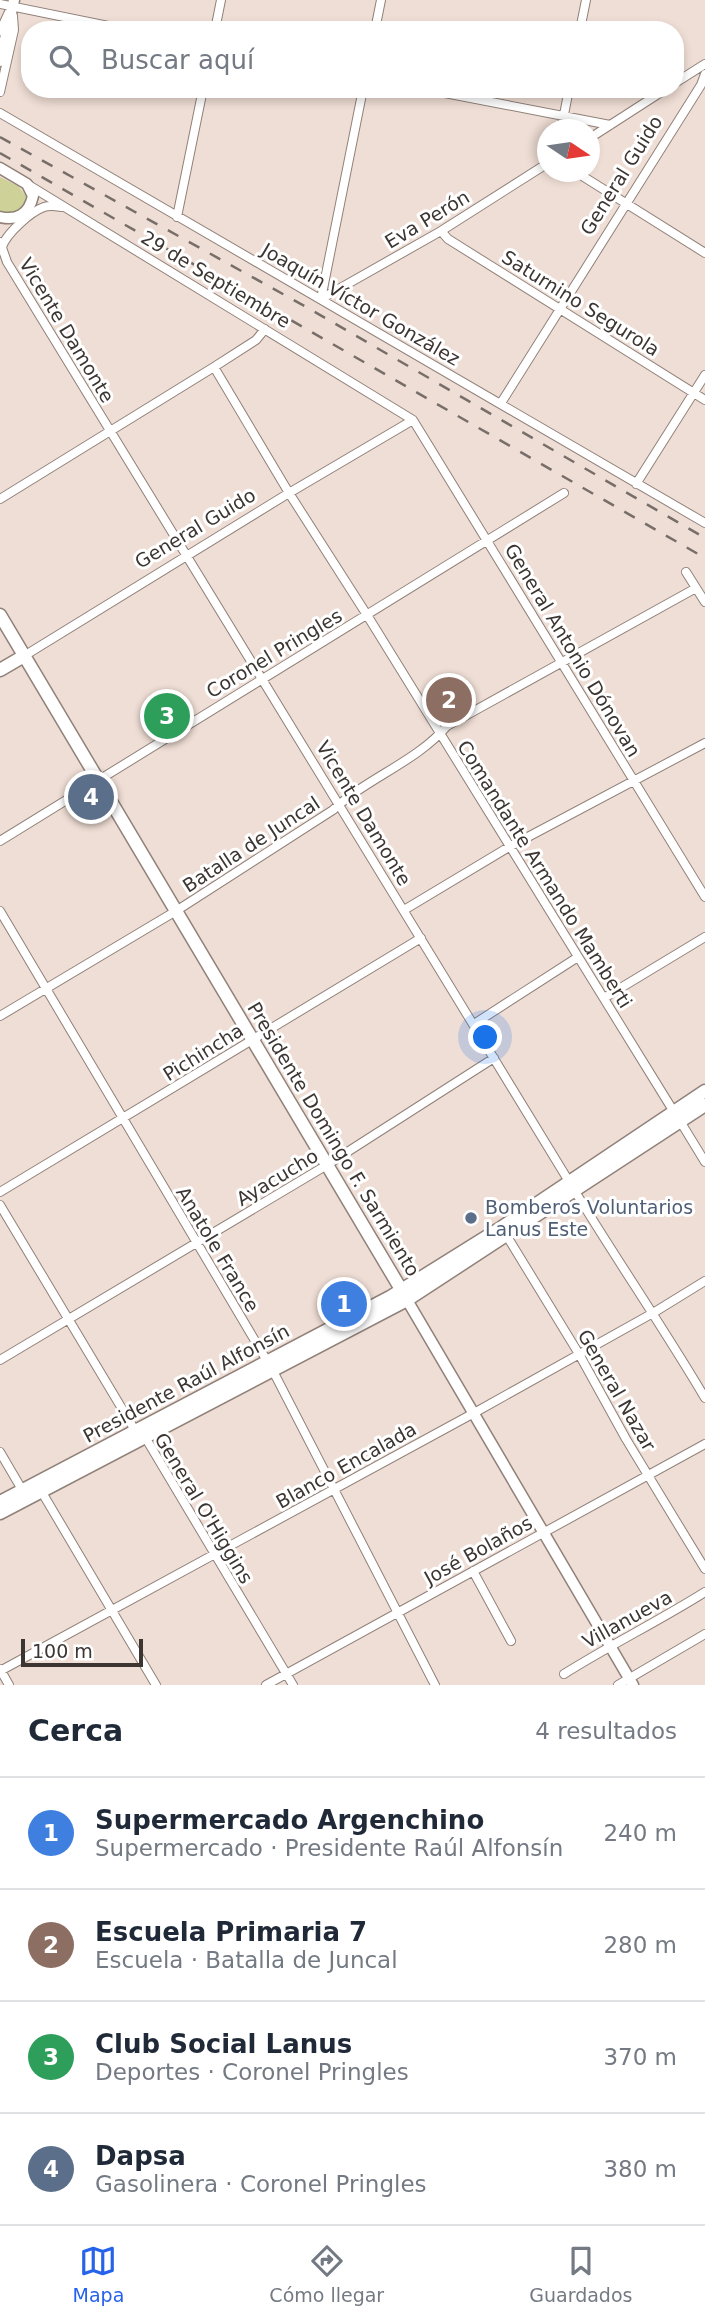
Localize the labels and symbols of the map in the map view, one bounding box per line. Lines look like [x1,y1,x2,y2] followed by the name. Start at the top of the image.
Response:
[575,111,667,239] street label: General Guido
[537,119,600,182] north arrow
[381,185,473,253] street label: Eva Perón
[138,226,294,332] street label: 29 de Septiembre
[257,238,464,370] street label: Joaquín Víctor González
[498,246,664,360] street label: Saturnino Segurola
[15,254,119,406] street label: Vicente Damonte
[131,483,259,573] street label: General Guido
[501,539,645,761] street label: General Antonio Dónovan
[202,604,346,702] street label: Coronel Pringles
[426,674,472,726] pin: 2
[144,690,190,742] pin: 3
[453,736,637,1012] street label: Comandante Armando Mamberti
[312,737,416,889] street label: Vicente Damonte
[68,771,114,823] pin: 4
[178,792,324,896] street label: Batalla de Juncal
[243,998,425,1280] street label: Presidente Domingo F. Sarmiento
[159,1019,247,1085] street label: Pichincha
[468,1020,502,1054] your location
[232,1144,322,1210] street label: Ayacucho
[172,1182,264,1316] street label: Anatole France
[485,1196,693,1240] place label: Bomberos Voluntarios Lanus Este
[463,1210,479,1226] marker: Bomberos Voluntarios Lanus Este
[321,1278,367,1330] pin: 1
[79,1319,293,1447] street label: Presidente Raúl Alfonsín
[573,1326,661,1455] street label: General Nazar
[272,1417,420,1513] street label: Blanco Encalada
[150,1429,258,1587] street label: General O'Higgins
[419,1511,536,1589] street label: José Bolaños
[578,1585,676,1653] street label: Villanueva
[21,1636,144,1668] scale bar

